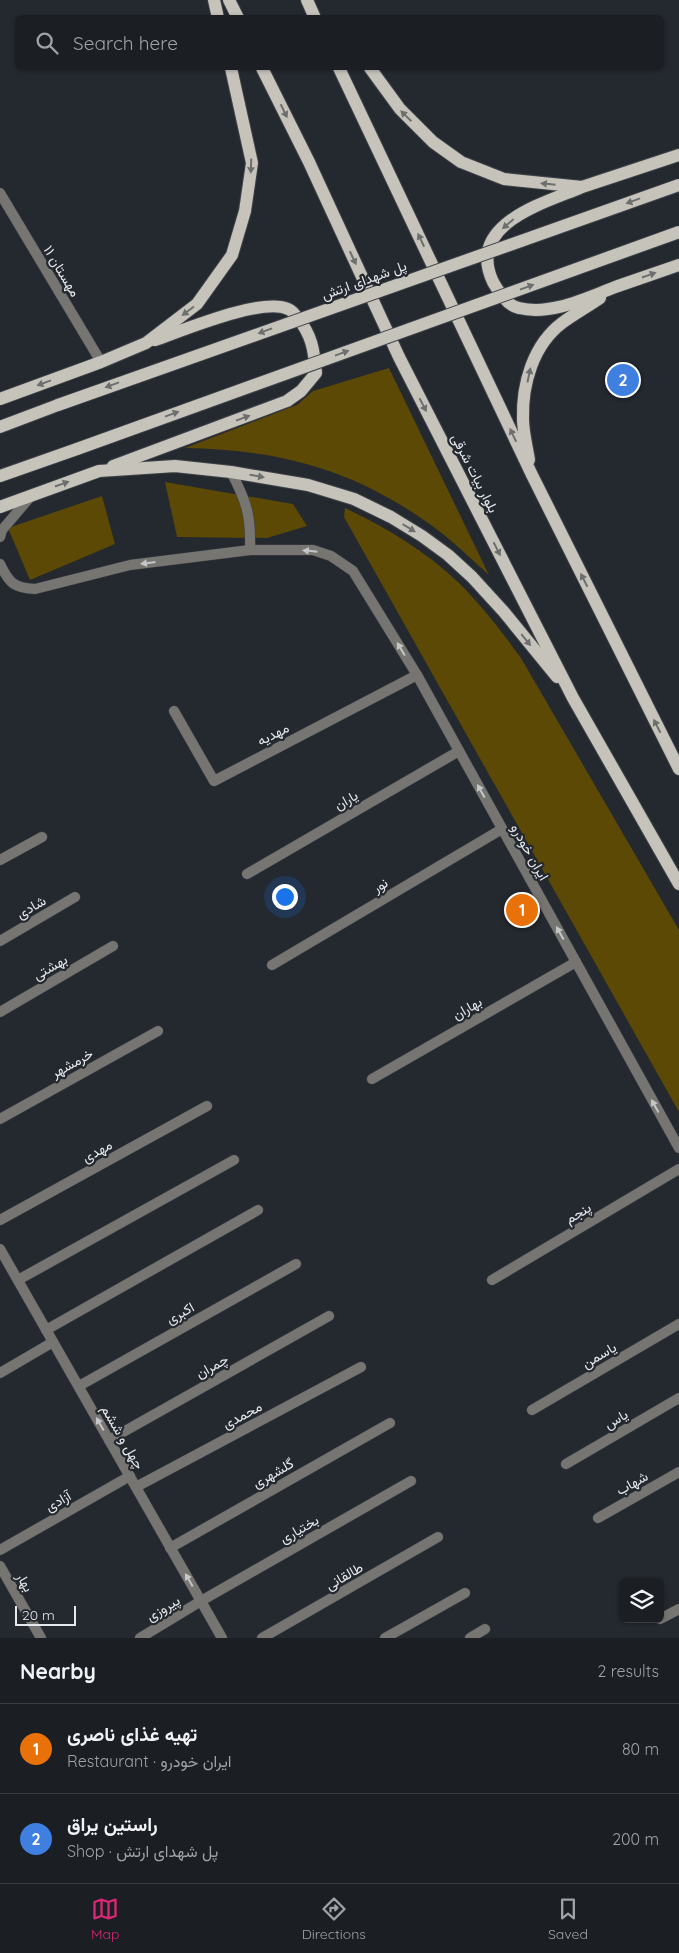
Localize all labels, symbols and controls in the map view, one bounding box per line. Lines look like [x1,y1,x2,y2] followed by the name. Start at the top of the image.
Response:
[15,15,664,70] search box
[33,29,61,57] icon: search
[73,31,178,55] text: Search here
[280,104,288,118] one-way arrow
[401,110,413,122] one-way arrow
[246,159,254,175] one-way arrow
[540,179,556,187] one-way arrow
[625,197,640,205] one-way arrow
[502,218,514,230] one-way arrow
[417,233,425,247] one-way arrow
[40,242,84,300] street label: مهستان ۱۱
[350,251,358,265] one-way arrow
[319,256,409,305] street label: پل شهدای ارتش
[642,271,657,279] one-way arrow
[520,283,535,290] one-way arrow
[182,305,195,316] one-way arrow
[258,328,273,335] one-way arrow
[334,349,349,357] one-way arrow
[607,361,639,399] pin: 2
[525,367,533,383] one-way arrow
[36,379,51,387] one-way arrow
[105,382,120,389] one-way arrow
[419,398,427,412] one-way arrow
[165,410,180,418] one-way arrow
[236,413,250,421] one-way arrow
[508,427,517,442] one-way arrow
[447,430,503,516] street label: بلوار بیات شرقی
[249,473,265,481] one-way arrow
[55,480,70,487] one-way arrow
[403,523,416,532] one-way arrow
[493,542,501,557] one-way arrow
[301,547,317,555] one-way arrow
[140,559,156,567] one-way arrow
[580,573,588,588] one-way arrow
[521,633,532,646] one-way arrow
[397,643,406,656] one-way arrow
[254,718,292,750] street label: مهدیه
[653,718,661,733] one-way arrow
[477,784,485,798] one-way arrow
[331,786,361,814] street label: یاران
[507,820,553,884] street label: ایران خودرو
[368,873,391,897] street label: نور
[272,884,298,910] your location
[13,891,49,923] street label: شادی
[506,891,538,929] pin: 1
[555,926,564,940] one-way arrow
[29,950,71,984] street label: بهشتی
[449,992,485,1024] street label: بهاران
[47,1044,96,1082] street label: خرمشهر
[651,1099,660,1112] one-way arrow
[79,1135,115,1167] street label: مهدی
[562,1198,595,1229] street label: پنجم
[163,1298,197,1328] street label: اکبری
[578,1338,620,1372] street label: یاسمن
[193,1350,232,1383] street label: چمران
[219,1397,265,1433] street label: محمدی
[97,1402,149,1473] street label: چهل و ششم
[601,1405,631,1433] street label: یاس
[96,1417,104,1431] one-way arrow
[249,1454,297,1492] street label: گلشهری
[613,1467,651,1499] street label: شهاب
[42,1486,76,1516] street label: آزادی
[276,1511,322,1547] street label: بختیاری
[322,1558,366,1594] street label: طالقانی
[12,1568,38,1595] street label: بهار
[185,1573,193,1588] one-way arrow
[619,1578,664,1623] map controls
[619,1578,664,1623] button: layers
[143,1591,184,1626] street label: پیروزی
[15,1603,76,1626] scale bar
[22,1606,55,1624] text: 20 m
[20,1658,96,1684] text: Nearby
[597,1661,659,1681] text: 2 results
[67,1722,197,1746] text: تهیه غذای ناصری
[33,1739,39,1759] text: 1
[622,1739,659,1759] text: 80 m
[67,1751,232,1771] text: Restaurant · ایران خودرو
[67,1812,158,1836] text: راستین یراق
[31,1829,41,1849] text: 2
[612,1829,659,1849] text: 200 m
[67,1841,218,1861] text: Shop · پل شهدای ارتش
[91,1895,120,1943] tab: Map
[302,1895,366,1943] tab: Directions
[548,1895,588,1943] tab: Saved

